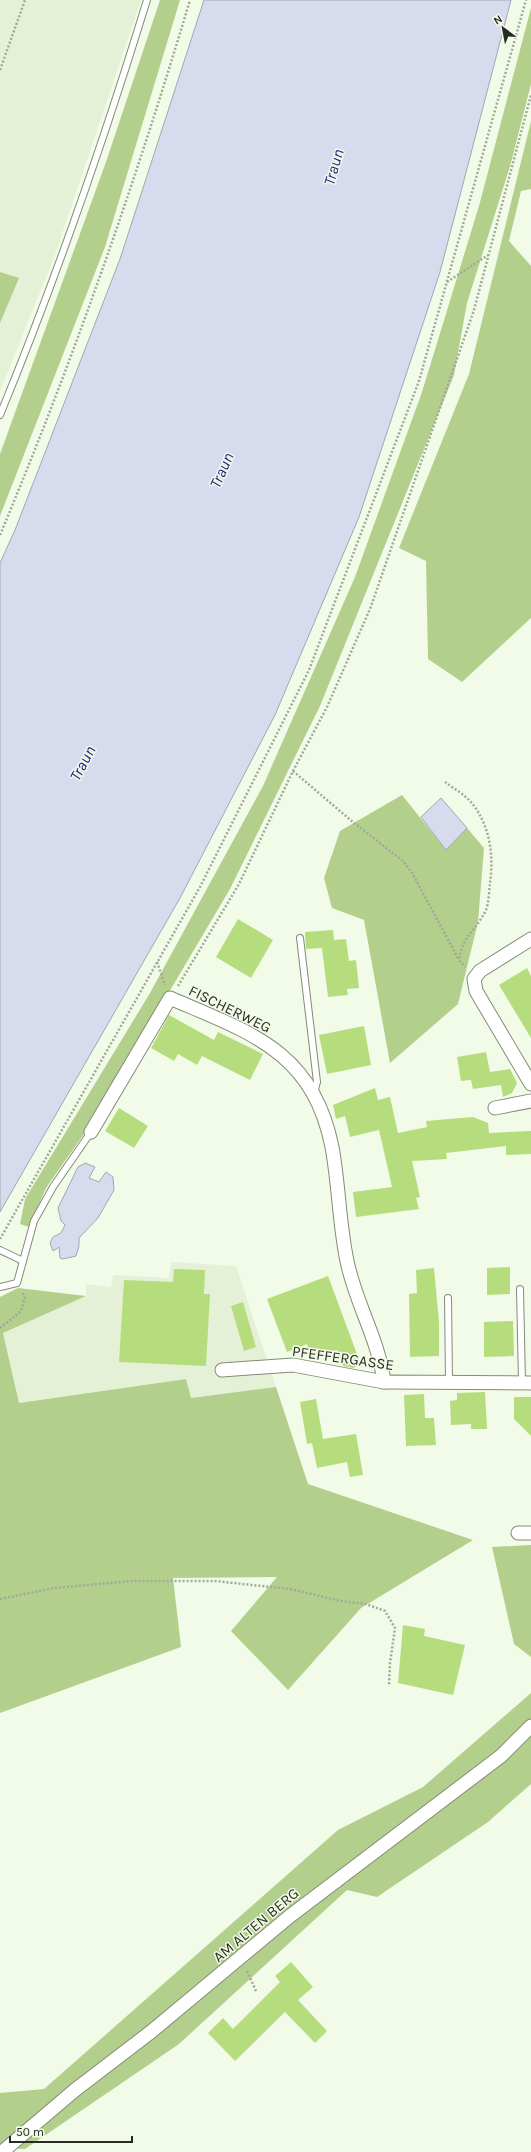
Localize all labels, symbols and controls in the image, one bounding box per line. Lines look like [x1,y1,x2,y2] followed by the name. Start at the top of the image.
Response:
[483,8,523,48] north arrow
[491,12,505,28] text: N
[319,147,348,188] water label: Traun
[205,449,238,491] water label: Traun
[65,742,100,784] water label: Traun
[186,981,274,1037] street label: FISCHERWEG
[291,1342,395,1374] street label: PFEFFERGASSE
[210,1884,302,1966] street label: AM ALTEN BERG
[10,2118,132,2144] scale bar
[16,2125,44,2139] text: 50 m

